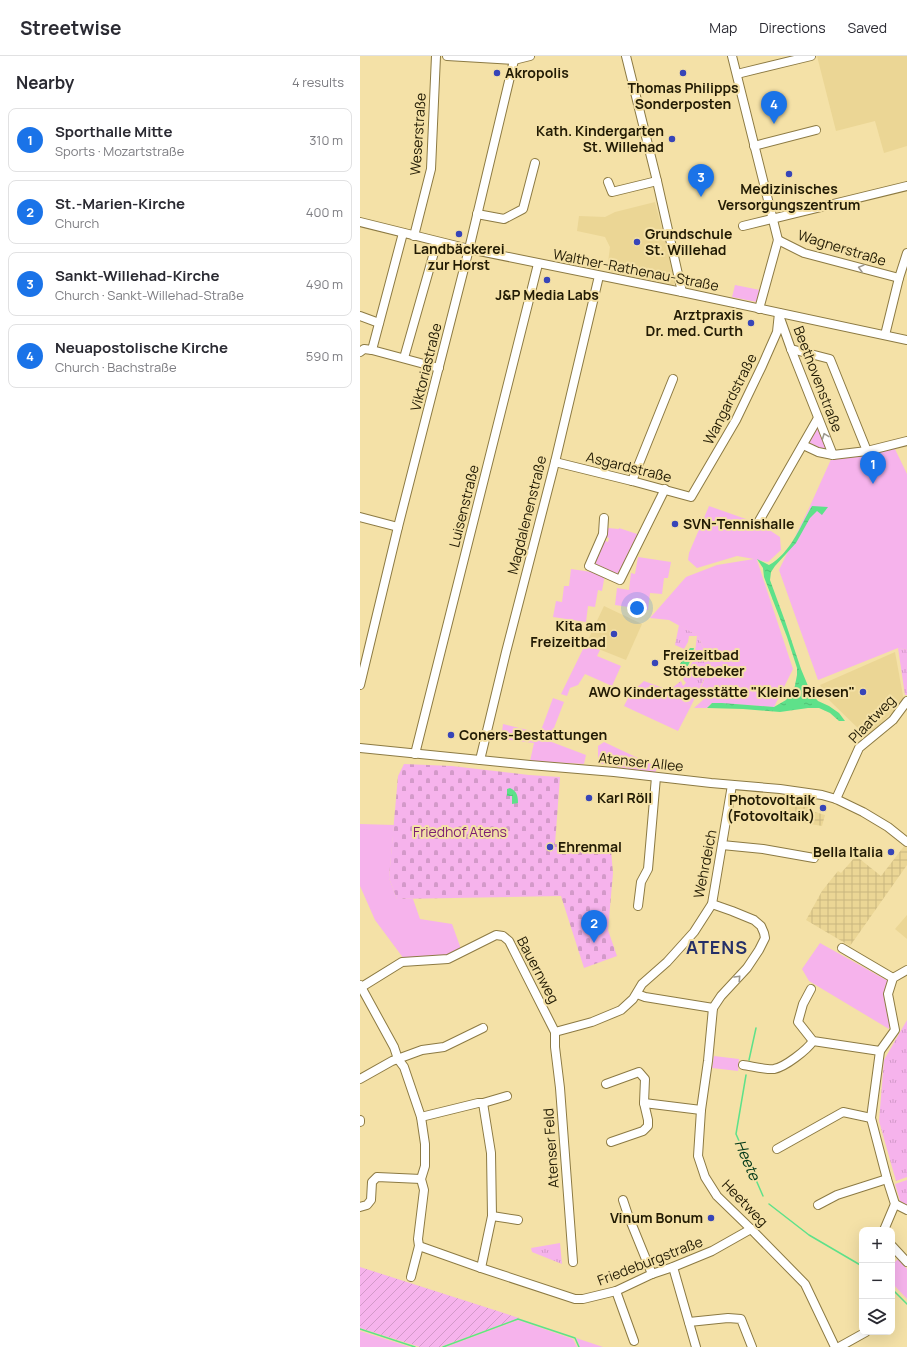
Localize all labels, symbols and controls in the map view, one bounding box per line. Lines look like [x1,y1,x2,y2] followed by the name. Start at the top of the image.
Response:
[20,15,122,41] text: Streetwise
[709,18,737,37] text: Map
[759,18,826,37] text: Directions
[848,18,887,37] text: Saved
[505,63,569,82] place label: Akropolis
[492,68,502,78] marker: Akropolis
[678,68,688,78] marker: Thomas Philipps Sonderposten
[16,71,74,94] text: Nearby
[292,73,344,91] text: 4 results
[627,78,739,113] place label: Thomas Philipps Sonderposten
[761,91,787,124] pin: 4
[405,92,430,176] street label: Weserstraße
[55,121,172,142] text: Sporthalle Mitte
[536,121,664,156] place label: Kath. Kindergarten St. Willehad
[27,131,33,149] text: 1
[309,131,343,149] text: 310 m
[667,134,677,144] marker: Kath. Kindergarten St. Willehad
[55,142,184,160] text: Sports · Mozartstraße
[688,164,714,197] pin: 3
[784,169,794,179] marker: Medizinisches Versorgungszentrum
[718,179,860,214] place label: Medizinisches Versorgungszentrum
[55,193,185,214] text: St.-Marien-Kirche
[26,203,34,221] text: 2
[306,203,343,221] text: 400 m
[55,214,99,232] text: Church
[645,224,732,259] place label: Grundschule St. Willehad
[795,225,889,270] street label: Wagnerstraße
[454,229,464,239] marker: Landbäckerei zur Horst
[632,237,642,247] marker: Grundschule St. Willehad
[413,239,505,274] place label: Landbäckerei zur Horst
[551,244,721,295] street label: Walther-Rathenau-Straße
[858,264,865,273] one-way arrow
[55,265,219,286] text: Sankt-Willehad-Kirche
[26,275,34,293] text: 3
[306,275,343,293] text: 490 m
[542,275,552,285] marker: J&P Media Labs
[495,285,599,304] place label: J&P Media Labs
[55,286,244,304] text: Church · Sankt-Willehad-Straße
[646,305,743,340] place label: Arztpraxis Dr. med. Curth
[746,318,756,328] marker: Arztpraxis Dr. med. Curth
[405,321,446,413] street label: Viktoriastraße
[790,323,847,435] street label: Beethovenstraße
[55,337,228,358] text: Neuapostolische Kirche
[26,347,34,365] text: 4
[306,347,343,365] text: 590 m
[698,350,761,448] street label: Wangardstraße
[55,358,177,376] text: Church · Bachstraße
[822,433,830,440] one-way arrow
[584,447,674,486] street label: Asgardstraße
[860,451,886,484] pin: 1
[503,453,550,576] street label: Magdalenenstraße
[444,463,483,549] street label: Luisenstraße
[683,514,795,533] place label: SVN-Tennishalle
[670,519,680,529] marker: SVN-Tennishalle
[627,598,647,618] your location
[530,616,606,651] place label: Kita am Freizeitbad
[609,629,619,639] marker: Kita am Freizeitbad
[663,645,745,680] place label: Freizeitbad Störtebeker
[650,658,660,668] marker: Freizeitbad Störtebeker
[589,682,855,701] place label: AWO Kindertagesstätte "Kleine Riesen"
[858,687,868,697] marker: AWO Kindertagesstätte "Kleine Riesen"
[844,691,899,747] street label: Plaatweg
[459,725,607,744] place label: Coners-Bestattungen
[446,730,456,740] marker: Coners-Bestattungen
[598,748,684,775] street label: Atenser Allee
[597,788,652,807] place label: Karl Röll
[727,790,815,825] place label: Photovoltaik (Fotovoltaik)
[584,793,594,803] marker: Karl Röll
[818,803,828,813] marker: Photovoltaik (Fotovoltaik)
[413,822,507,841] park label: Friedhof Atens
[689,828,720,900] street label: Wehrdeich
[558,837,622,856] place label: Ehrenmal
[545,842,555,852] marker: Ehrenmal
[813,842,883,861] place label: Bella Italia
[886,847,896,857] marker: Bella Italia
[581,910,607,943] pin: 2
[513,933,564,1007] street label: Bauernweg
[686,935,748,959] district label: ATENS
[733,975,740,983] one-way arrow
[538,1107,563,1189] street label: Atenser Feld
[730,1136,766,1184] water label: Heete
[718,1175,773,1230] street label: Heetweg
[610,1208,703,1227] place label: Vinum Bonum
[706,1213,716,1223] marker: Vinum Bonum
[859,1227,895,1335] map controls
[859,1227,895,1263] button: +
[594,1232,705,1289] street label: Friedeburgstraße
[859,1263,895,1299] button: −
[859,1299,895,1335] button: layers

